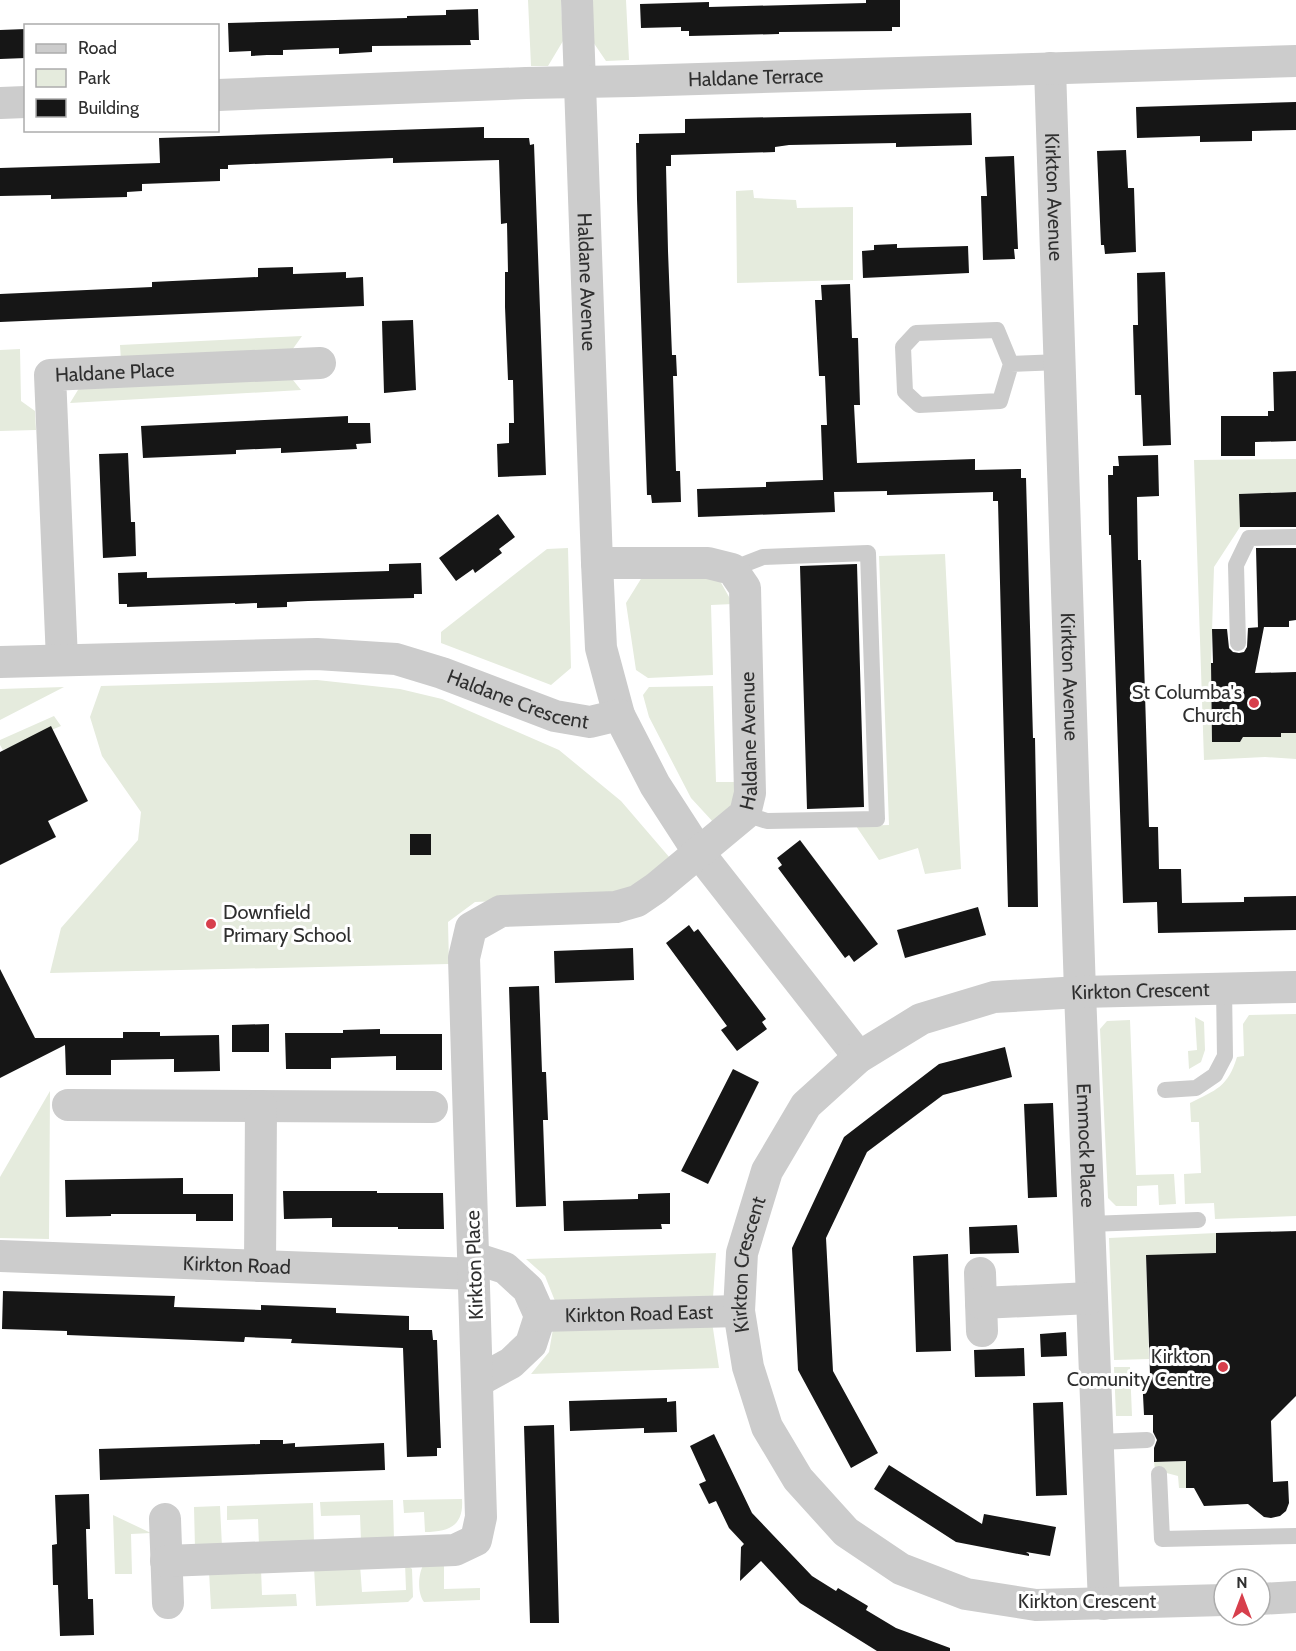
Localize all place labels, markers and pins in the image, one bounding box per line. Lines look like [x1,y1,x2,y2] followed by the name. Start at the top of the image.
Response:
[1132,680,1242,727] place label: St Columba's Church
[1247,696,1261,710] marker: St Columba's Church
[223,900,351,947] place label: Downfield Primary School
[204,917,218,931] marker: Downfield Primary School
[1067,1344,1211,1391] place label: Kirkton Comunity Centre
[1216,1360,1230,1374] marker: Kirkton Comunity Centre

